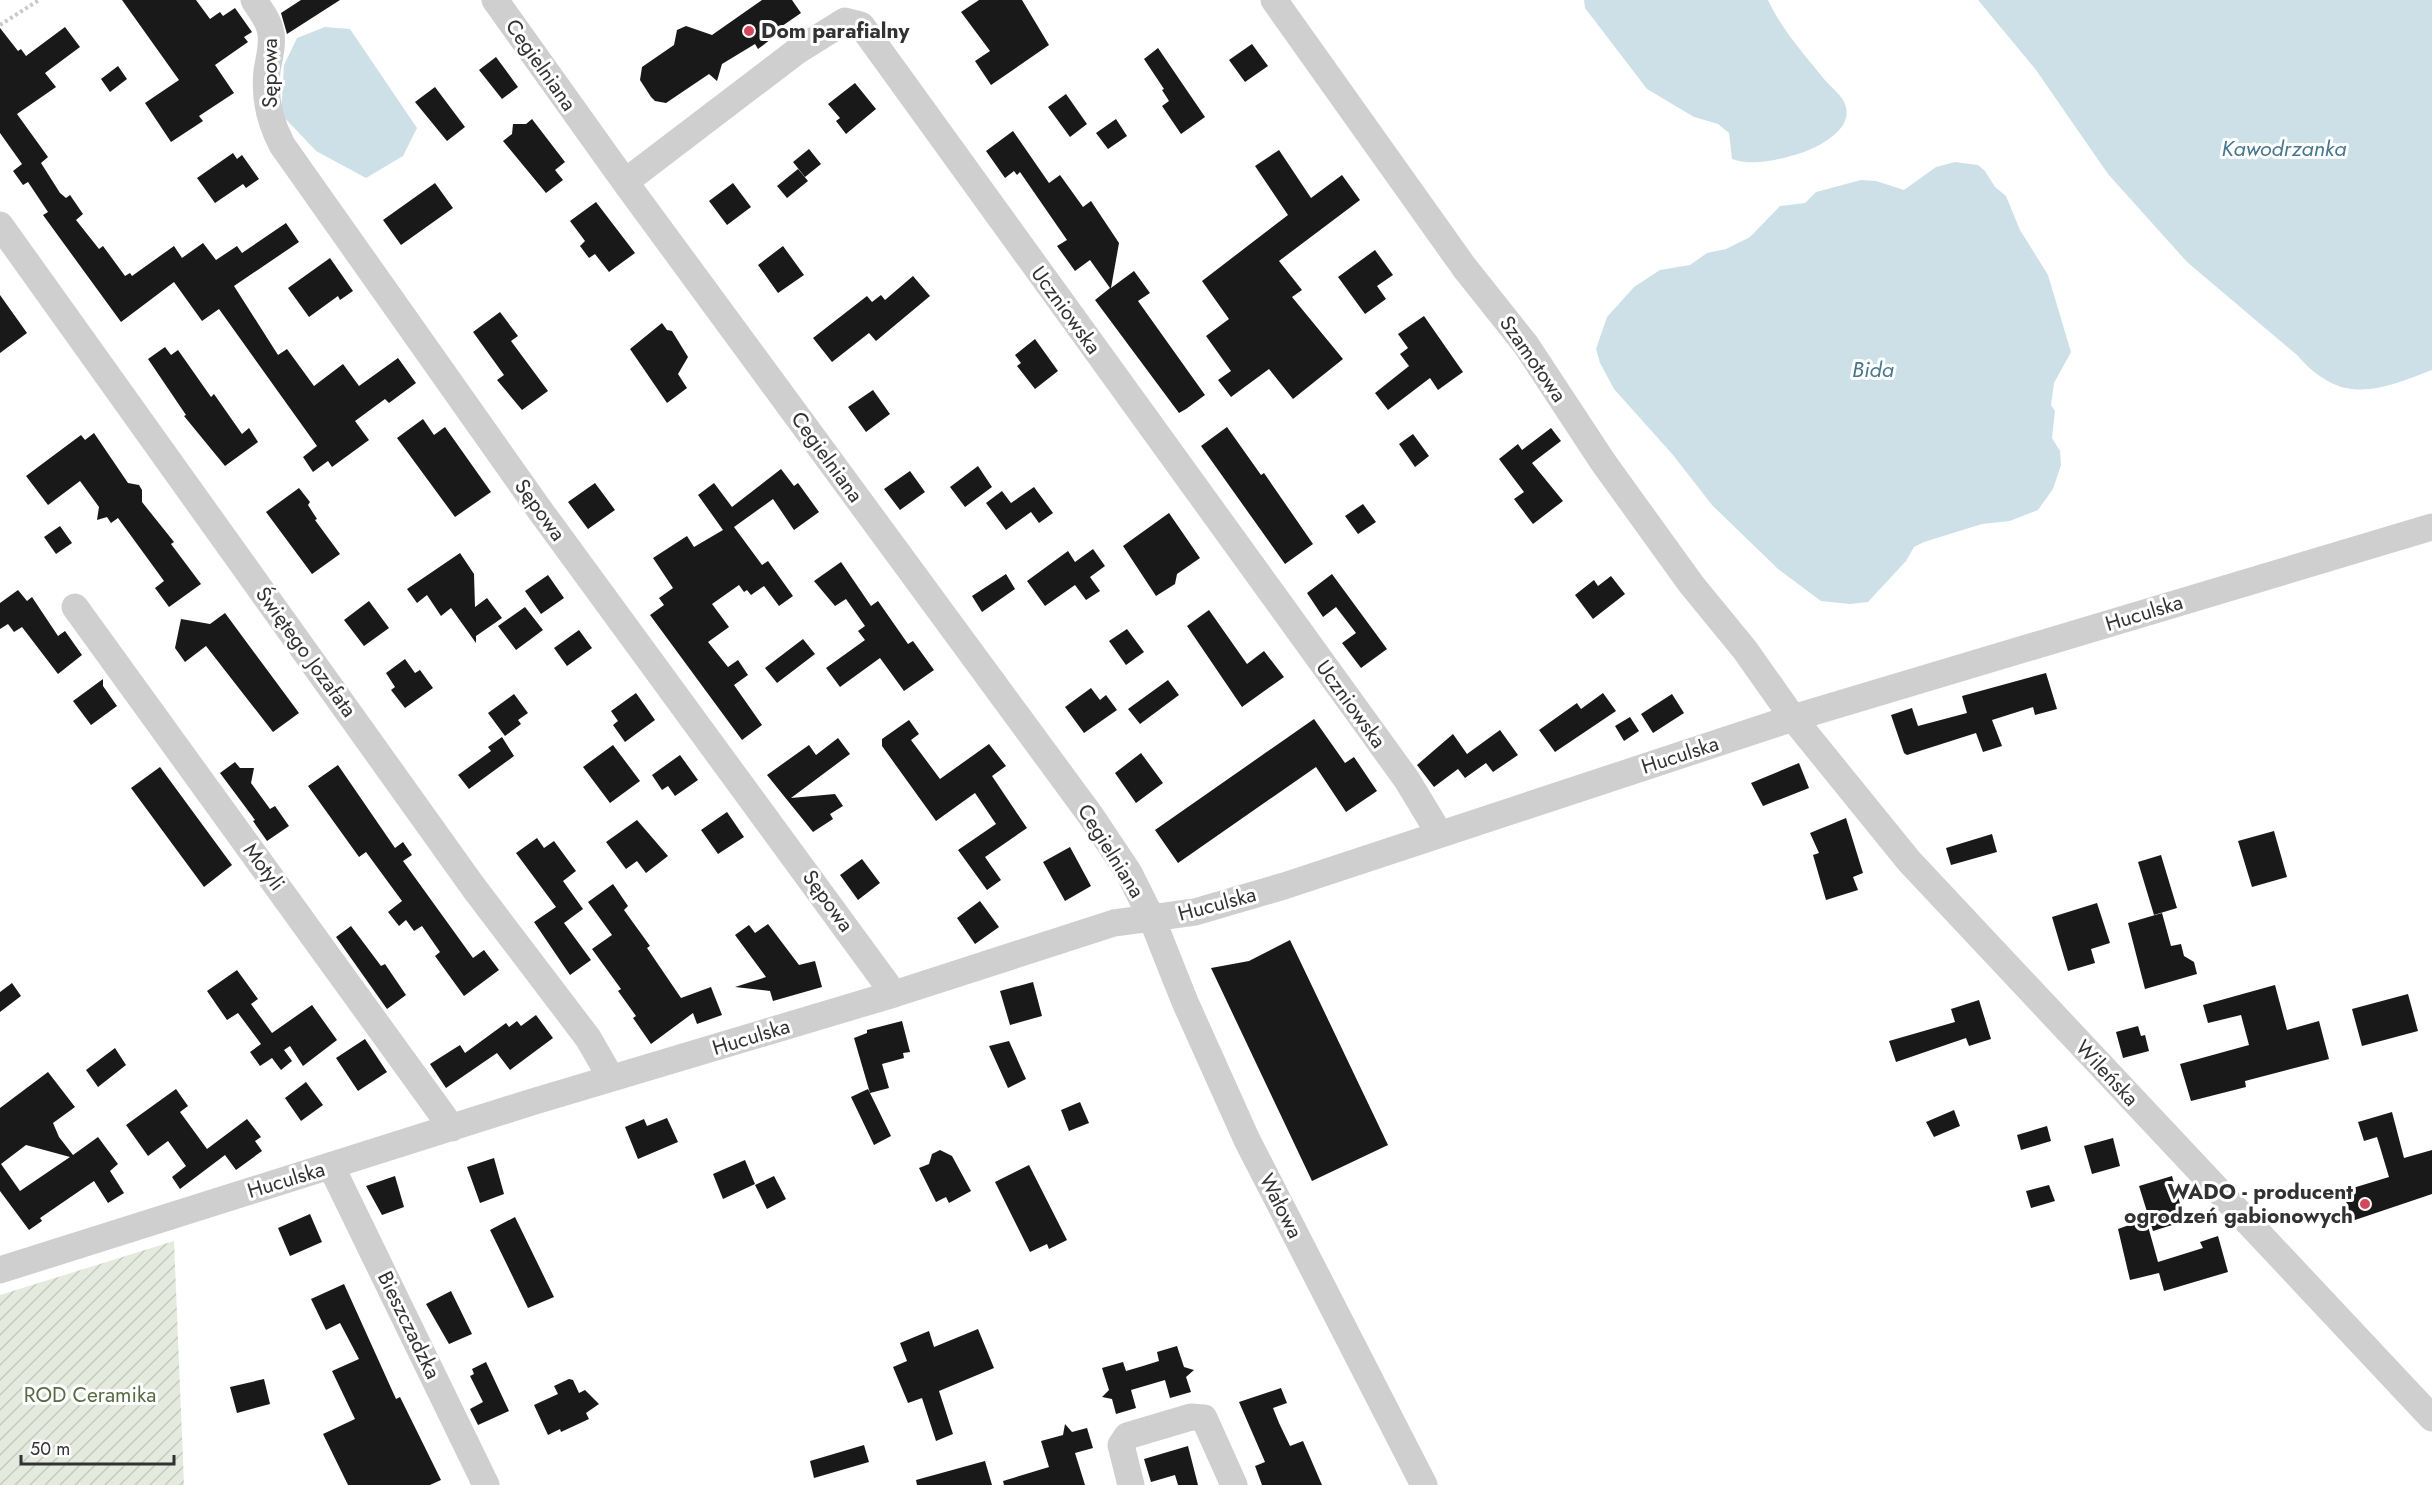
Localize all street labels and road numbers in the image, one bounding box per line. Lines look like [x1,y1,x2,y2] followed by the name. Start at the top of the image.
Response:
[498,13,584,117] street label: Cegielniana
[255,38,285,108] street label: Sępowa
[1024,260,1108,360] street label: Uczniowska
[1492,310,1574,408] street label: Szamotowa
[784,405,870,509] street label: Cegielniana
[507,473,573,547] street label: Sępowa
[248,581,364,723] street label: Świętego Jozafata
[2101,587,2187,639] street label: Huculska
[1309,654,1393,754] street label: Uczniowska
[1637,728,1723,782] street label: Huculska
[1070,798,1152,904] street label: Cegielniana
[236,837,292,897] street label: Motyli
[795,864,861,938] street label: Sępowa
[1175,879,1259,929] street label: Huculska
[708,1011,794,1063] street label: Huculska
[2068,1033,2146,1113] street label: Wileńska
[243,1154,329,1206] street label: Huculska
[1252,1168,1310,1244] street label: Wałowa
[370,1266,448,1384] street label: Bieszczadzka

